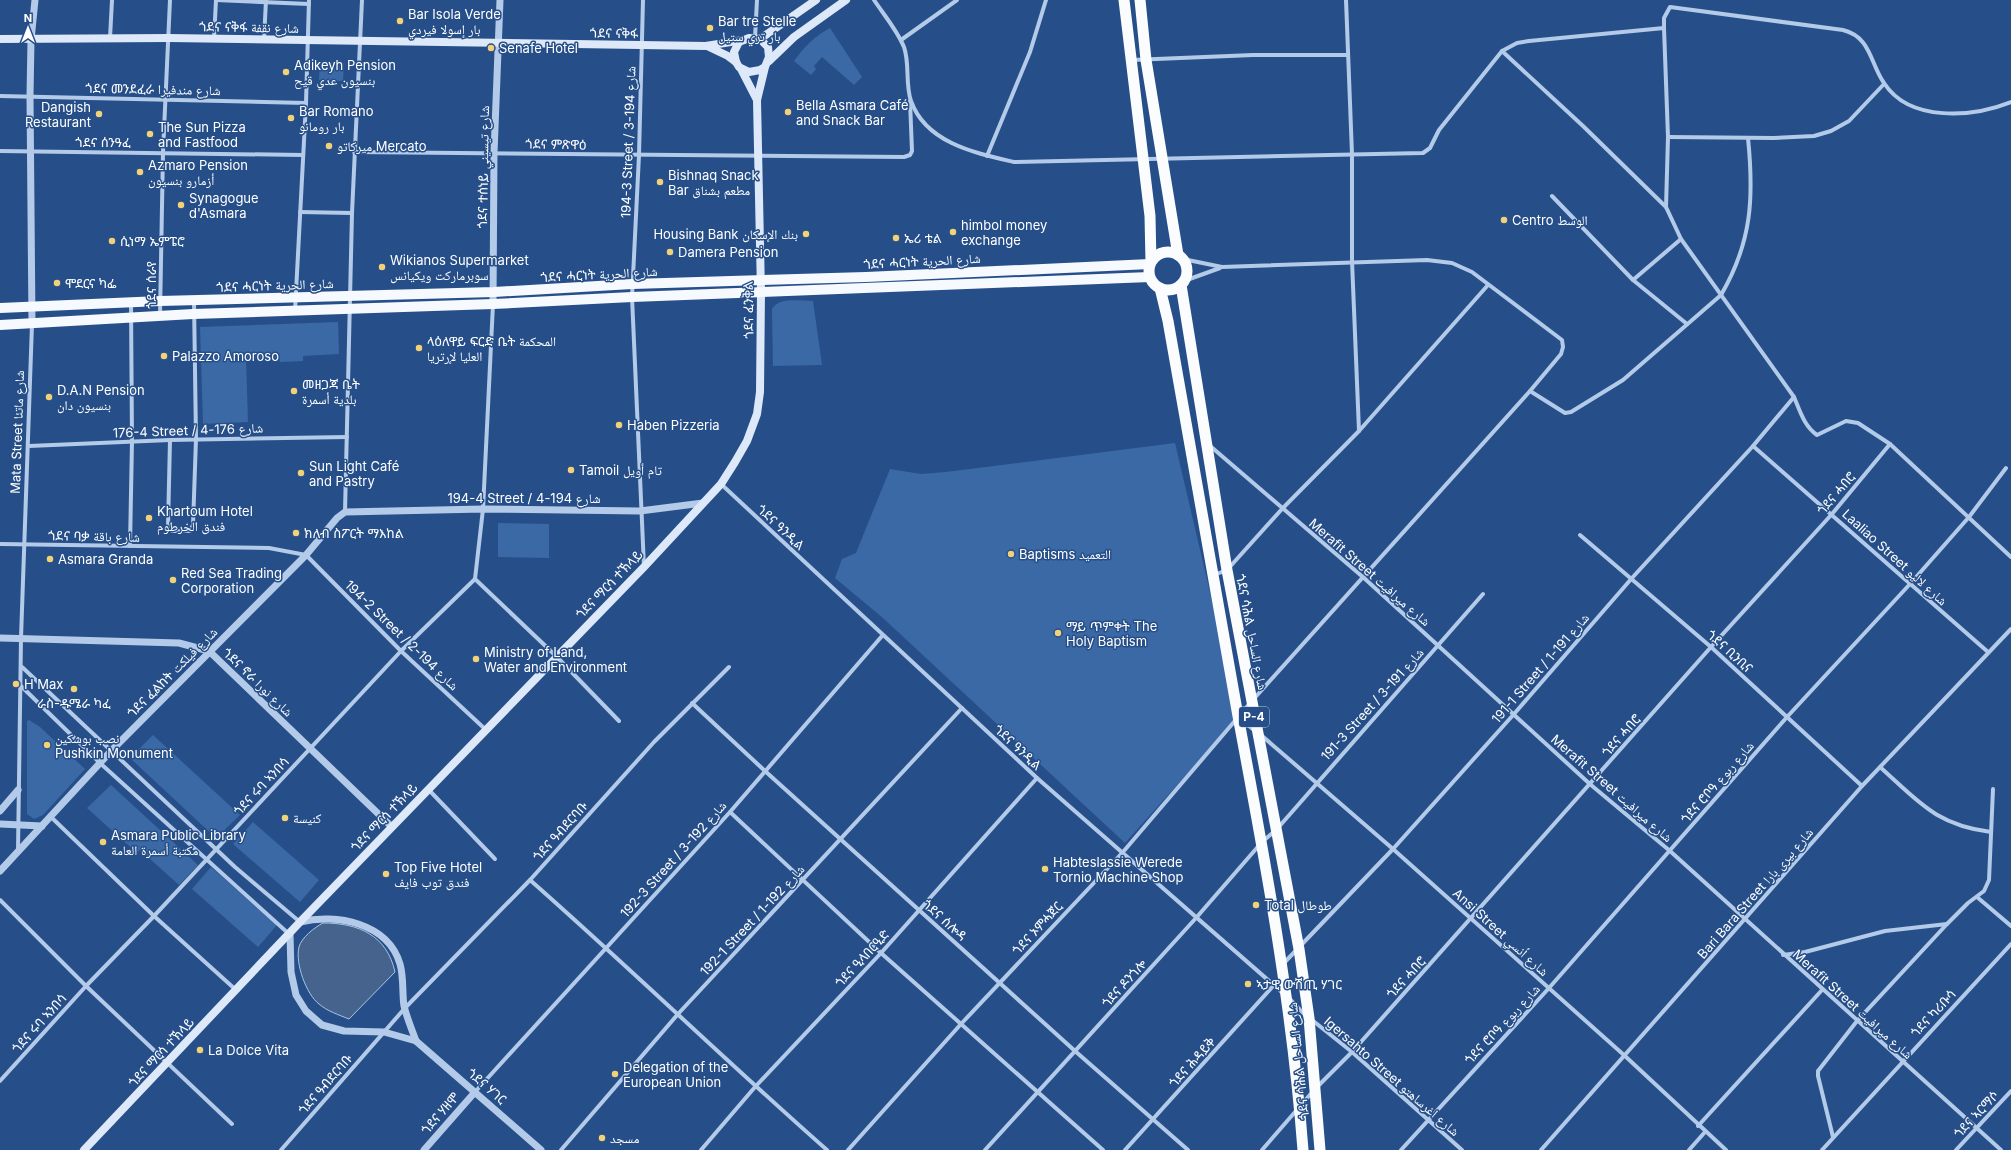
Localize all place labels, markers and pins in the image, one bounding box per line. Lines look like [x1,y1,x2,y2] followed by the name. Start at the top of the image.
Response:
[408,6,501,40] place label: Bar Isola Verde بار إسولا فيردي
[718,13,796,47] place label: Bar tre Stelle بار تري ستيل
[395,16,405,26] marker: Bar Isola Verde بار إسولا فيردي
[705,23,715,33] marker: Bar tre Stelle بار تري ستيل
[499,40,578,56] place label: Senafe Hotel
[486,43,496,53] marker: Senafe Hotel
[294,57,396,91] place label: Adikeyh Pension بنسيون عدي قيح
[281,67,291,77] marker: Adikeyh Pension بنسيون عدي قيح
[796,97,909,128] place label: Bella Asmara Café and Snack Bar
[25,99,91,130] place label: Dangish Restaurant
[299,103,374,135] place label: Bar Romano بار رومانو
[783,107,793,117] marker: Bella Asmara Café and Snack Bar
[94,109,104,119] marker: Dangish Restaurant
[286,113,296,123] marker: Bar Romano بار رومانو
[158,119,246,150] place label: The Sun Pizza and Fastfood
[145,129,155,139] marker: The Sun Pizza and Fastfood
[337,138,427,155] place label: ميركاتو Mercato
[324,141,334,151] marker: ميركاتو Mercato
[148,157,248,189] place label: Azmaro Pension أزمارو بنسيون
[135,167,145,177] marker: Azmaro Pension أزمارو بنسيون
[668,167,759,199] place label: Bishnaq Snack Bar مطعم بشناق
[655,177,665,187] marker: Bishnaq Snack Bar مطعم بشناق
[189,190,259,221] place label: Synagogue d'Asmara
[176,200,186,210] marker: Synagogue d'Asmara
[1512,212,1588,229] place label: Centro الوسط
[1499,215,1509,225] marker: Centro الوسط
[961,217,1047,248] place label: himbol money exchange
[653,226,798,243] place label: Housing Bank بنك الإسكان
[948,227,958,237] marker: himbol money exchange
[801,229,811,239] marker: Housing Bank بنك الإسكان
[904,230,942,246] place label: ኤሪ ቴል
[120,233,185,249] place label: ሲነማ ኤምፔሮ
[891,233,901,243] marker: ኤሪ ቴል
[107,236,117,246] marker: ሲነማ ኤምፔሮ
[678,244,778,260] place label: Damera Pension
[665,247,675,257] marker: Damera Pension
[390,252,529,284] place label: Wikianos Supermarket سوبرماركت ويكيانس
[377,262,387,272] marker: Wikianos Supermarket سوبرماركت ويكيانس
[65,275,117,291] place label: ሞደርና ካፌ
[52,278,62,288] marker: ሞደርና ካፌ
[427,333,556,365] place label: ላዕለዋይ ፍርድ ቤት المحكمة العليا لإرتريا
[414,343,424,353] marker: ላዕለዋይ ፍርድ ቤት المحكمة العليا لإرتريا
[172,348,279,364] place label: Palazzo Amoroso
[159,351,169,361] marker: Palazzo Amoroso
[302,376,360,408] place label: መዘጋጃ ቤት بلدية أسمرة
[57,382,145,414] place label: D.A.N Pension بنسيون دان
[289,386,299,396] marker: መዘጋጃ ቤት بلدية أسمرة
[44,392,54,402] marker: D.A.N Pension بنسيون دان
[627,417,720,433] place label: Haben Pizzeria
[614,420,624,430] marker: Haben Pizzeria
[309,458,399,489] place label: Sun Light Café and Pastry
[579,462,662,479] place label: Tamoil تام أويل
[566,465,576,475] marker: Tamoil تام أويل
[296,468,306,478] marker: Sun Light Café and Pastry
[157,503,253,535] place label: Khartoum Hotel فندق الخرطوم
[144,513,154,523] marker: Khartoum Hotel فندق الخرطوم
[304,525,404,541] place label: ክለብ ስፖርት ማእከል
[291,528,301,538] marker: ክለብ ስፖርት ማእከል
[1019,546,1111,562] place label: Baptisms التعميد
[1006,549,1016,559] marker: Baptisms التعميد
[58,551,153,567] place label: Asmara Granda
[45,554,55,564] marker: Asmara Granda
[181,565,282,596] place label: Red Sea Trading Corporation
[168,575,178,585] marker: Red Sea Trading Corporation
[1066,618,1157,649] place label: ማይ ጥምቀት The Holy Baptism
[1053,628,1063,638] marker: ማይ ጥምቀት The Holy Baptism
[484,644,627,675] place label: Ministry of Land, Water and Environment
[471,654,481,664] marker: Ministry of Land, Water and Environment
[24,676,63,692] place label: H Max
[11,679,21,689] marker: H Max
[69,684,79,694] marker: ራስ-ዱሜራ ካፈ
[37,695,111,711] place label: ራስ-ዱሜራ ካፈ
[55,730,173,761] place label: نصب بوشكين Pushkin Monument
[42,740,52,750] marker: نصب بوشكين Pushkin Monument
[293,810,322,826] place label: كنيسة
[280,813,290,823] marker: كنيسة
[111,827,246,859] place label: Asmara Public Library مكتبة أسمرة العامة
[98,837,108,847] marker: Asmara Public Library مكتبة أسمرة العامة
[1053,854,1184,885] place label: Habteslassie Werede Tornio Machine Shop
[394,859,482,891] place label: Top Five Hotel فندق توب فايف
[1040,864,1050,874] marker: Habteslassie Werede Tornio Machine Shop
[381,869,391,879] marker: Top Five Hotel فندق توب فايف
[1264,897,1332,914] place label: Total طوطال
[1251,900,1261,910] marker: Total طوطال
[1256,976,1342,992] place label: ኣታዊ ውሽጢ ሃገር
[1243,979,1253,989] marker: ኣታዊ ውሽጢ ሃገር
[208,1042,289,1058] place label: La Dolce Vita
[195,1045,205,1055] marker: La Dolce Vita
[623,1059,728,1090] place label: Delegation of the European Union
[610,1069,620,1079] marker: Delegation of the European Union
[610,1130,639,1146] place label: مسجد
[597,1133,607,1143] marker: مسجد

